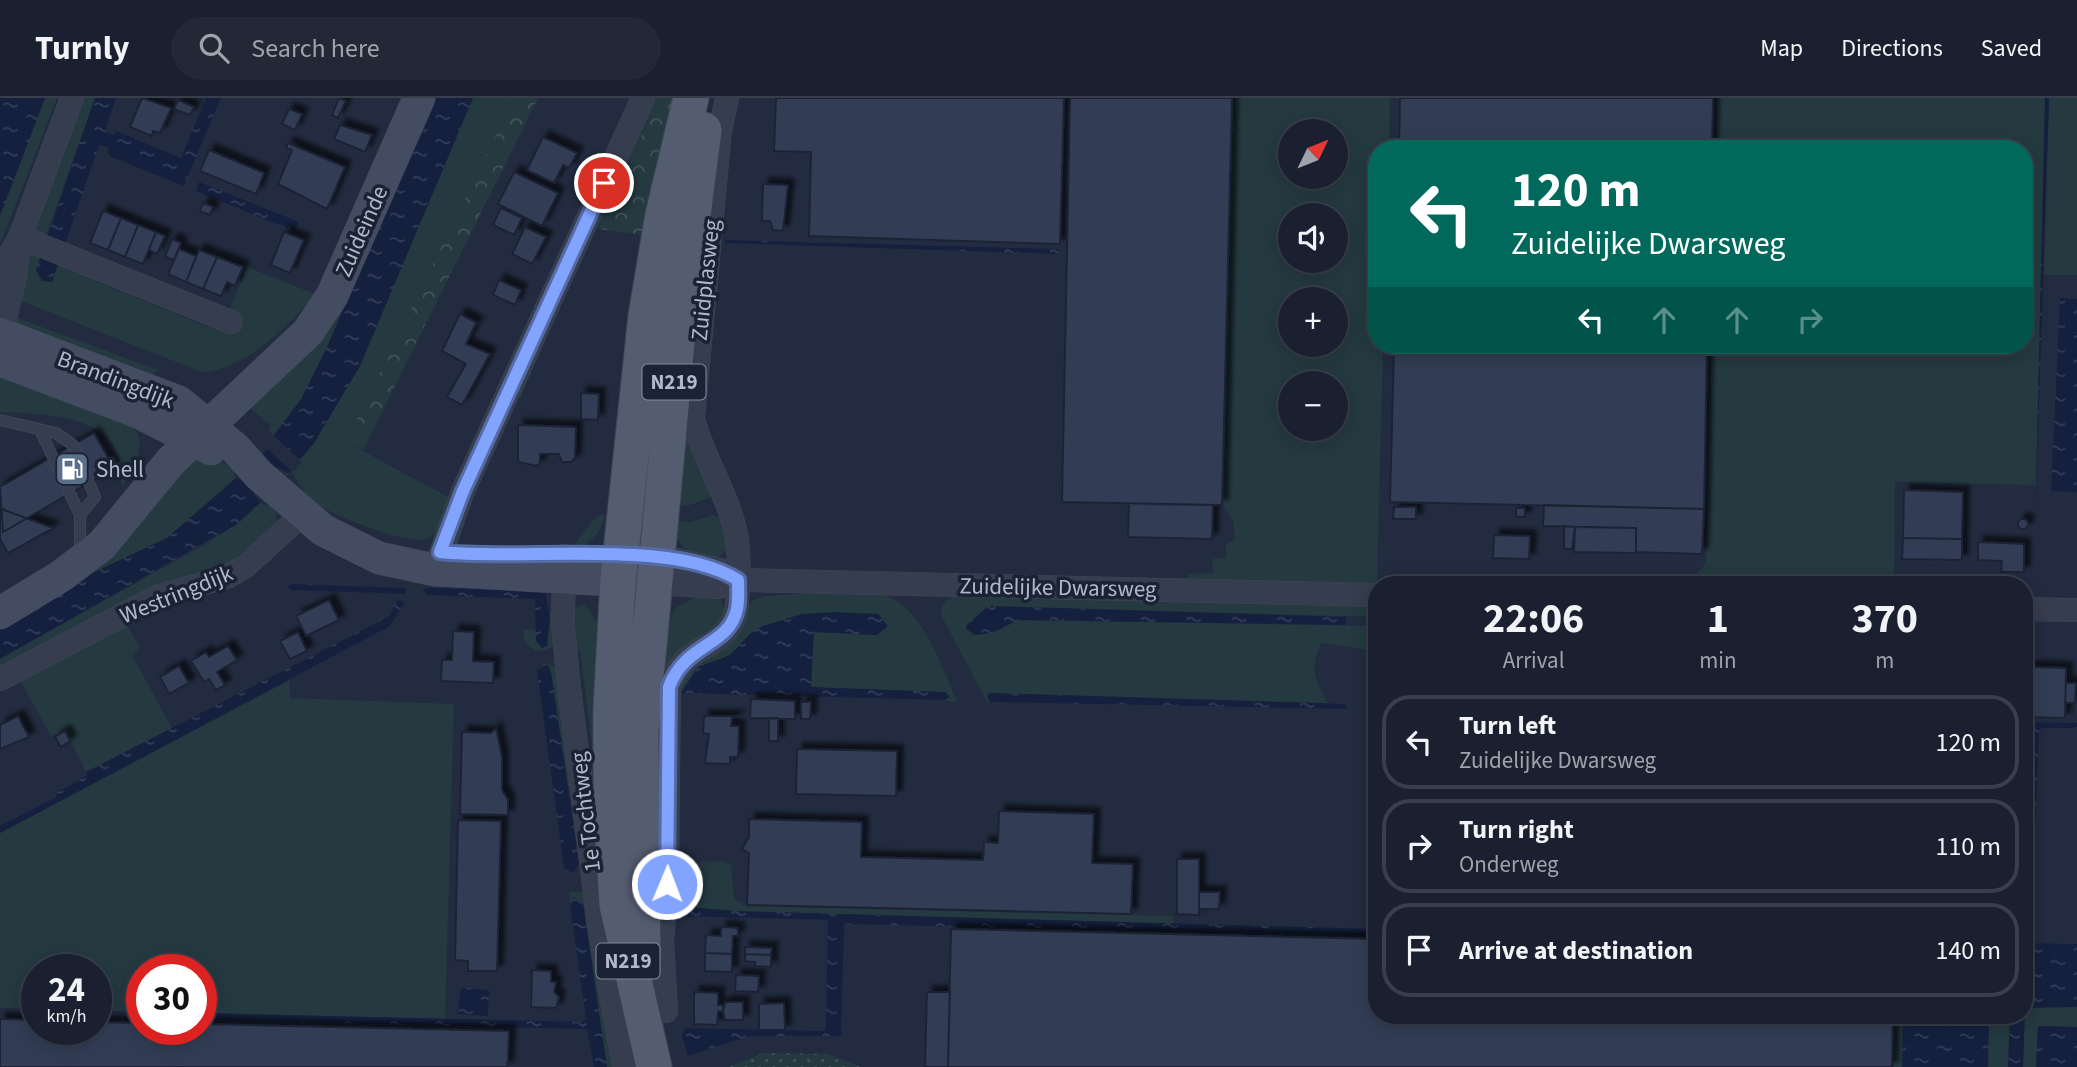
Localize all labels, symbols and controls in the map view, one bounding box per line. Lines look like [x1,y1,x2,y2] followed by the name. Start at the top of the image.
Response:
[171,17,661,80] search box
[35,25,129,72] text: Turnly
[195,29,233,67] icon: search
[251,30,380,67] text: Search here
[1760,31,1803,66] text: Map
[1841,31,1943,66] text: Directions
[1981,31,2042,66] text: Saved
[1278,119,1348,189] north arrow
[1278,119,1348,441] map controls
[574,153,634,213] pin
[1511,156,1640,226] text: 120 m
[585,164,623,202] icon: arrive
[1396,168,1487,259] icon: left
[327,180,396,282] street label: Zuideinde
[1278,203,1348,273] button: sound
[683,217,728,342] street label: Zuidplasweg
[1511,221,1785,267] text: Zuidelijke Dwarsweg
[1278,287,1348,357] button: +
[1572,301,1610,339] icon: left
[1645,301,1683,339] icon: ahead
[1718,301,1756,339] icon: ahead
[1791,301,1829,339] icon: right
[53,342,180,417] street label: Brandingdijk
[642,364,706,400] road number: N219
[1278,371,1348,441] button: −
[53,450,91,488] fuel station icon: Shell
[96,453,144,486] place label: Shell
[115,557,238,632] street label: Westringdijk
[959,569,1157,606] street label: Zuidelijke Dwarsweg
[1483,589,1584,649] text: 22:06
[1707,589,1729,649] text: 1
[1851,589,1918,649] text: 370
[1503,644,1565,677] text: Arrival
[1699,644,1737,677] text: min
[1875,644,1894,677] text: m
[1459,707,1556,744] text: Turn left
[1400,723,1438,761] icon: left
[1935,724,2001,761] text: 120 m
[1459,744,1656,777] text: Zuidelijke Dwarsweg
[562,750,609,874] street label: 1e Tochtweg
[1459,811,1574,848] text: Turn right
[1400,827,1438,865] icon: right
[1935,828,2001,865] text: 110 m
[630,847,704,921] position arrow
[1459,848,1559,881] text: Onderweg
[1400,931,1438,969] icon: arrive
[1459,932,1693,969] text: Arrive at destination
[1935,932,2001,969] text: 140 m
[596,944,660,978] road number: N219
[126,954,217,1045] speed limit sign: 30
[48,965,85,1015] text: 24
[47,1004,86,1029] text: km/h

